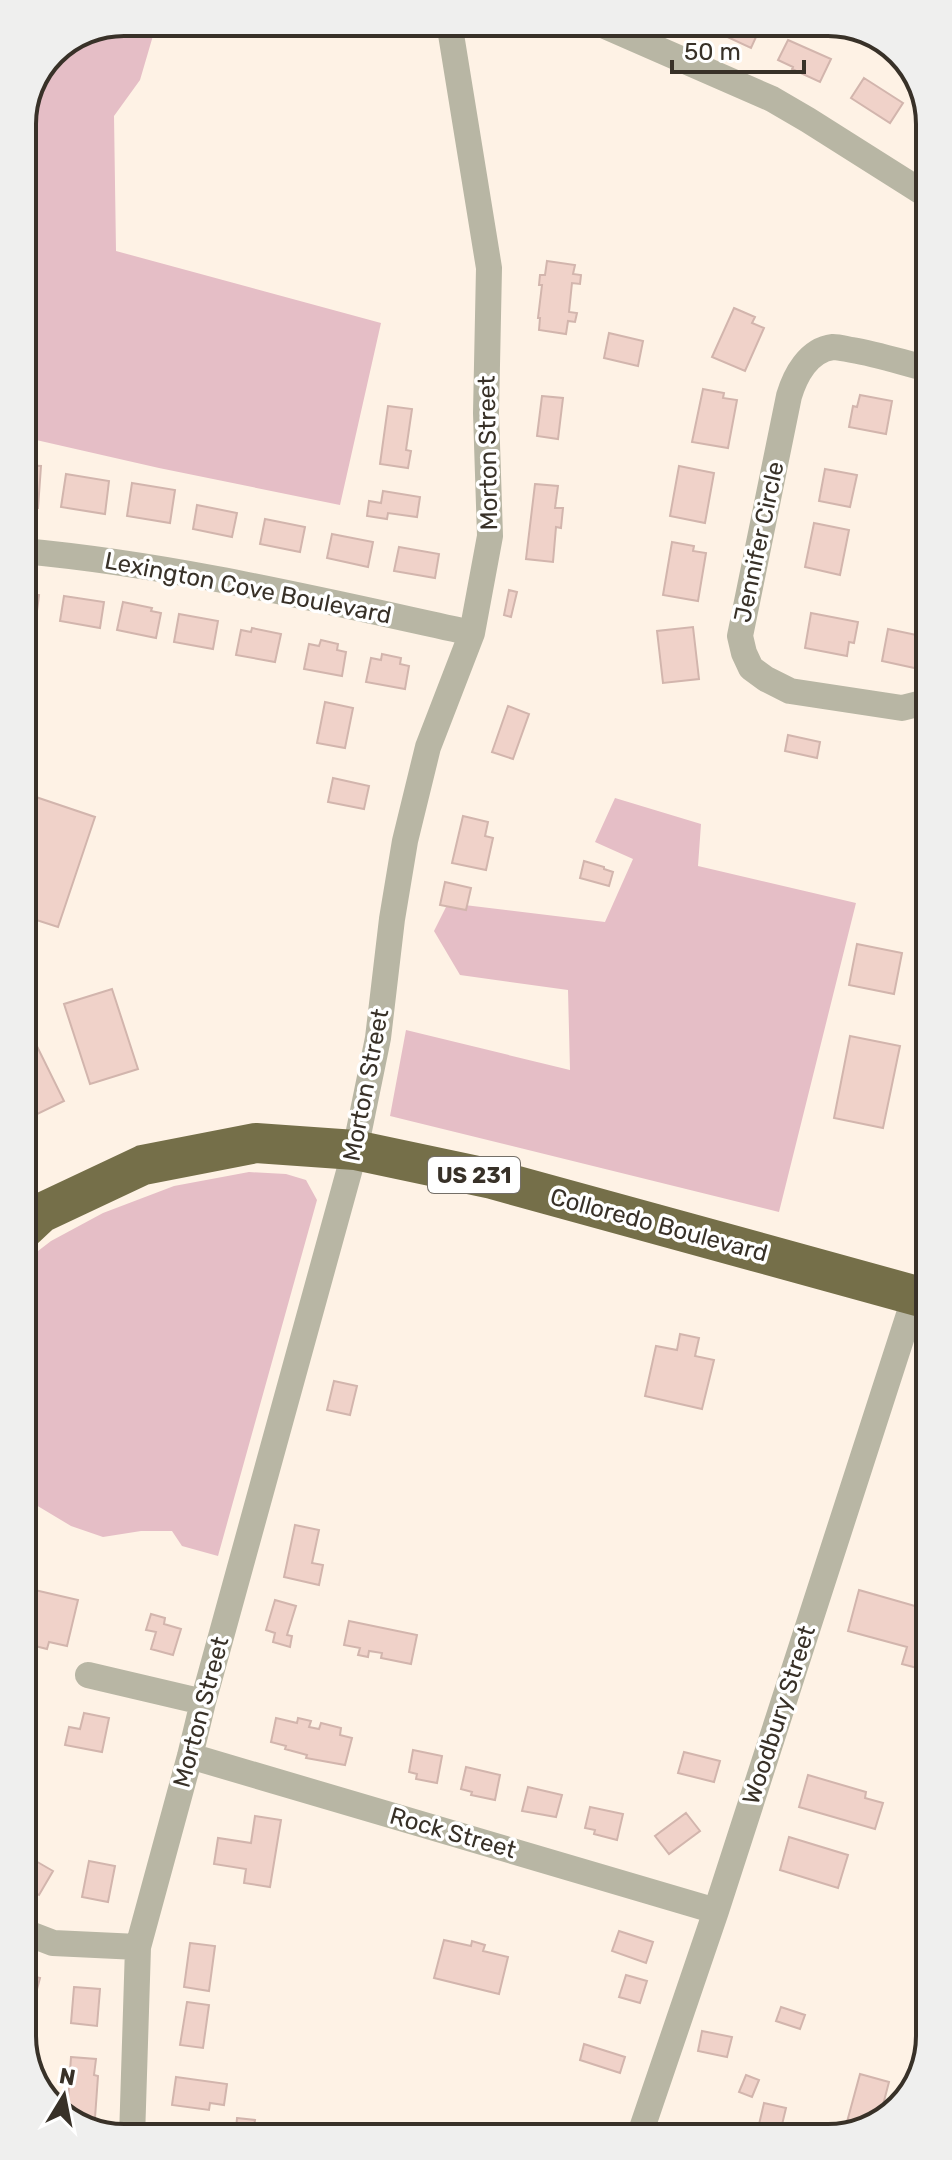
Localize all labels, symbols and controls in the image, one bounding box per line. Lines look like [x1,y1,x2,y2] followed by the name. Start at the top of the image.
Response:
[672,24,804,74] scale bar
[684,38,741,66] text: 50 m
[473,375,503,531] street label: Morton Street
[728,459,790,625] street label: Jennifer Circle
[102,546,394,630] street label: Lexington Cove Boulevard
[337,1006,395,1164] street label: Morton Street
[428,1157,520,1193] road number: US 231
[547,1183,771,1267] street label: Colloredo Boulevard
[737,1622,821,1808] street label: Woodbury Street
[167,1634,235,1790] street label: Morton Street
[387,1802,519,1864] street label: Rock Street
[24,2056,104,2136] north arrow
[57,2062,78,2091] text: N

